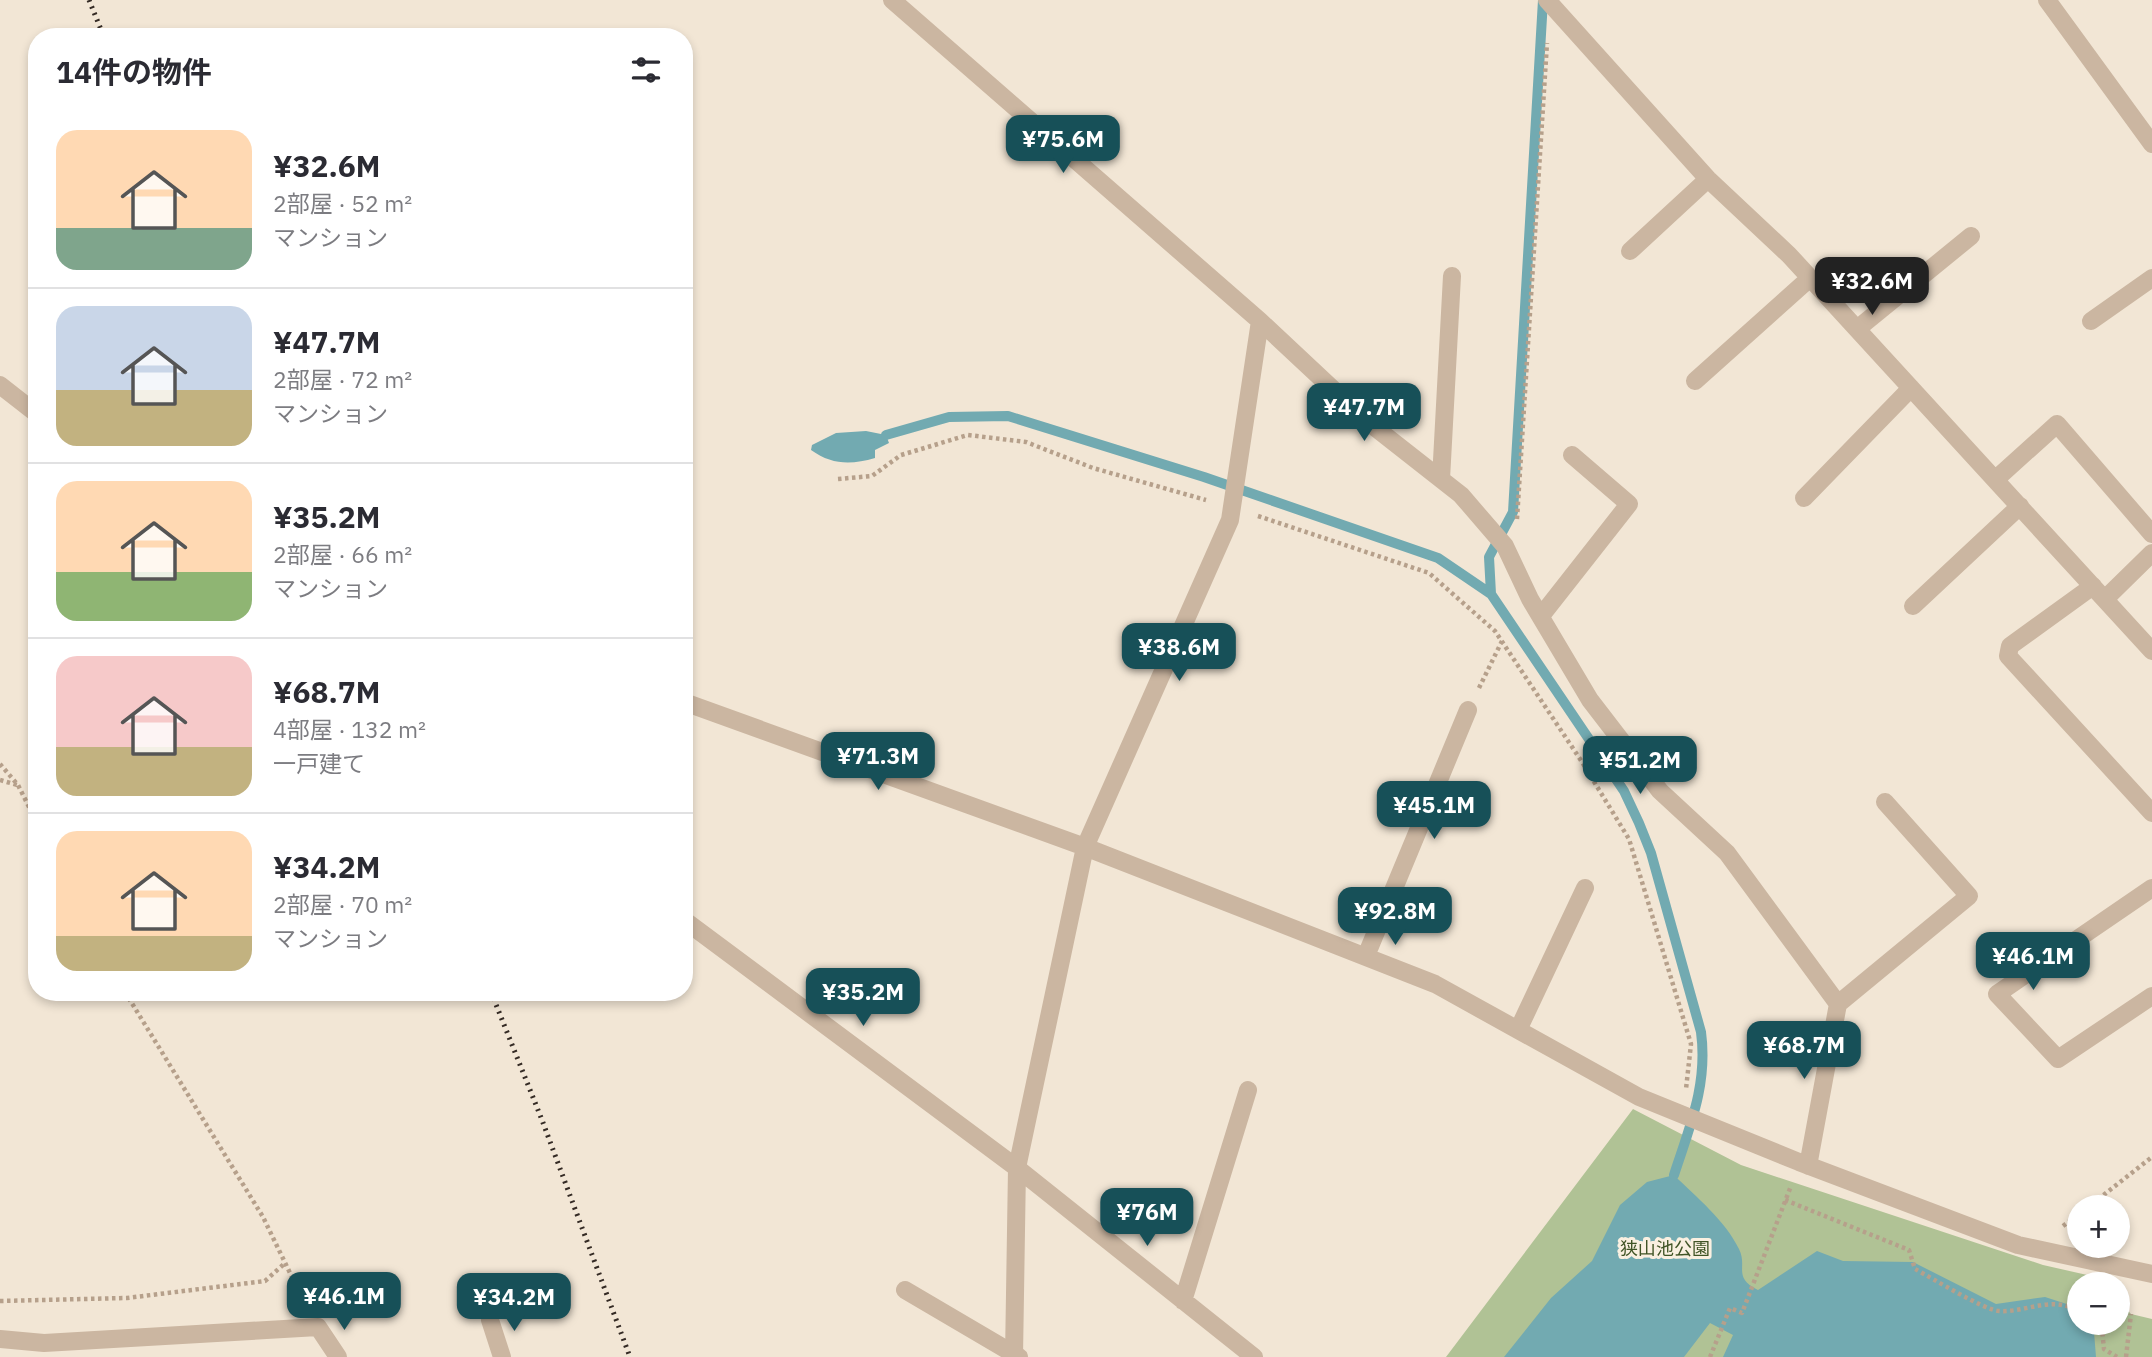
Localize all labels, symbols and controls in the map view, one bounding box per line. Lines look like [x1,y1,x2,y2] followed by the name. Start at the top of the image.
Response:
[627,51,665,89] icon: filters
[56,52,212,91] text: 14件の物件
[1006,116,1120,175] pin: ¥75.6M
[1022,123,1104,153] text: ¥75.6M
[273,146,380,185] text: ¥32.6M
[112,158,196,242] icon: home
[273,188,412,218] text: 2部屋 · 52 m²
[273,222,388,252] text: マンション
[1815,258,1929,317] pin: ¥32.6M
[1831,265,1913,295] text: ¥32.6M
[273,322,380,361] text: ¥47.7M
[112,334,196,418] icon: home
[273,364,412,394] text: 2部屋 · 72 m²
[1307,384,1421,443] pin: ¥47.7M
[1323,391,1405,421] text: ¥47.7M
[273,398,388,428] text: マンション
[273,497,380,536] text: ¥35.2M
[112,509,196,593] icon: home
[273,539,412,569] text: 2部屋 · 66 m²
[273,573,388,603] text: マンション
[1122,624,1236,683] pin: ¥38.6M
[1138,631,1220,661] text: ¥38.6M
[273,672,380,711] text: ¥68.7M
[112,684,196,768] icon: home
[273,714,426,744] text: 4部屋 · 132 m²
[821,732,935,792] pin: ¥71.3M
[1583,736,1697,796] pin: ¥51.2M
[837,740,919,770] text: ¥71.3M
[1599,744,1681,774] text: ¥51.2M
[273,748,365,778] text: 一戸建て
[1377,782,1491,841] pin: ¥45.1M
[1393,789,1475,819] text: ¥45.1M
[273,847,380,886] text: ¥34.2M
[112,859,196,943] icon: home
[1338,888,1452,947] pin: ¥92.8M
[273,889,412,919] text: 2部屋 · 70 m²
[1354,895,1436,925] text: ¥92.8M
[273,923,388,953] text: マンション
[1976,932,2090,992] pin: ¥46.1M
[1992,940,2074,970] text: ¥46.1M
[806,968,920,1028] pin: ¥35.2M
[822,976,904,1006] text: ¥35.2M
[1747,1021,1861,1081] pin: ¥68.7M
[1763,1029,1845,1059] text: ¥68.7M
[1106,1188,1188,1248] pin: ¥76M
[2067,1195,2130,1335] map controls
[2067,1195,2130,1258] button: +
[1116,1196,1178,1226] text: ¥76M
[1620,1237,1710,1260] park label: 狭山池公園
[287,1272,401,1332] pin: ¥46.1M
[2067,1272,2130,1335] button: −
[457,1274,571,1333] pin: ¥34.2M
[303,1280,385,1310] text: ¥46.1M
[473,1281,555,1311] text: ¥34.2M

